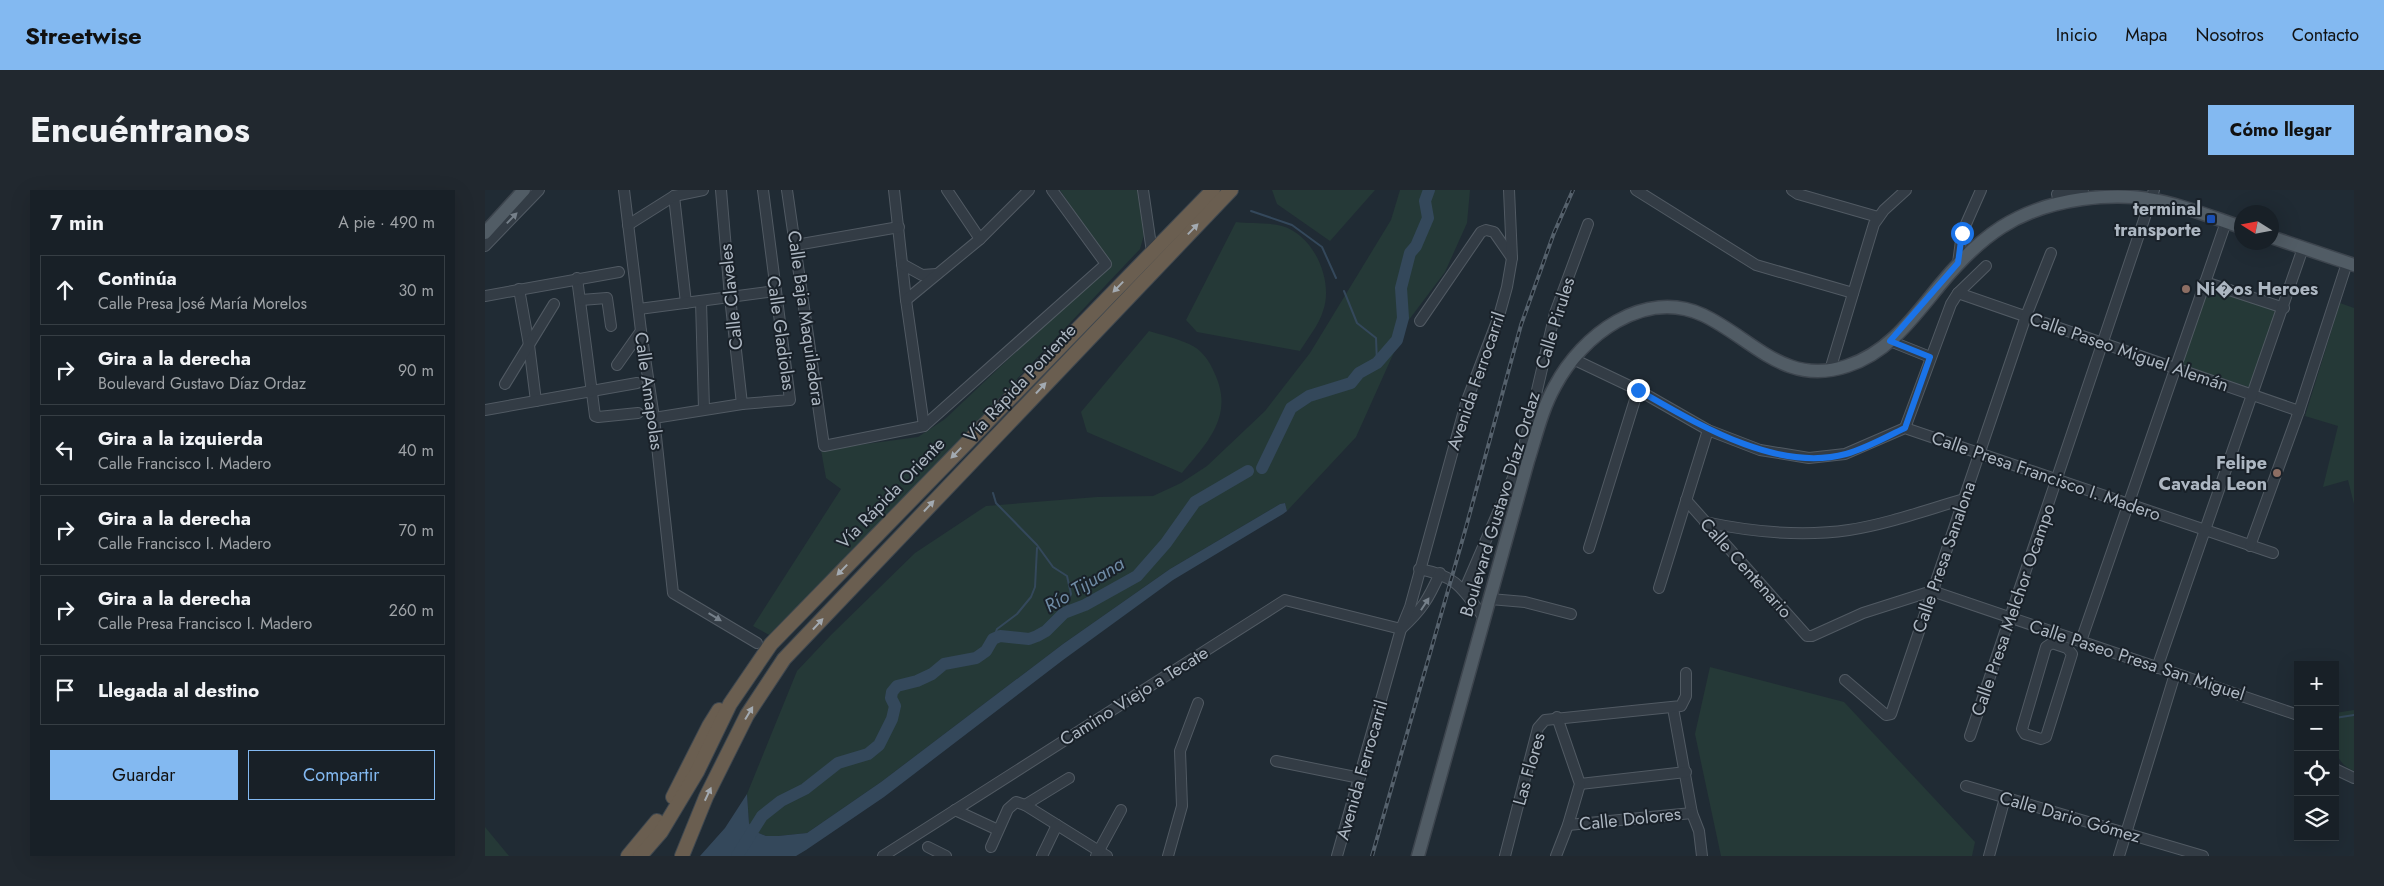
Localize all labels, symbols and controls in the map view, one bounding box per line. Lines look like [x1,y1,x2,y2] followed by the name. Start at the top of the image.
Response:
[25,18,142,53] text: Streetwise
[2056,22,2097,48] text: Inicio
[2125,22,2167,48] text: Mapa
[2195,22,2264,48] text: Nosotros
[2292,22,2359,48] text: Contacto
[30,105,250,155] text: Encuéntranos
[2208,105,2354,155] button: Cómo llegar
[2114,196,2201,243] place label: terminal transporte
[2234,205,2279,250] north arrow
[50,208,104,238] text: 7 min
[338,211,435,234] text: A pie · 490 m
[506,212,518,224] one-way arrow
[2205,213,2217,225] marker: terminal transporte
[1951,222,1974,245] route start
[1187,223,1199,235] one-way arrow
[781,229,831,407] street label: Calle Baja Maquiladora
[713,243,749,351] street label: Calle Claveles
[98,265,177,292] text: Continúa
[760,274,802,392] street label: Calle Gladiolas
[1529,274,1581,372] street label: Calle Pirules
[51,276,79,304] icon: ahead
[2196,276,2318,302] place label: Ni�os Heroes
[398,279,434,302] text: 30 m
[1112,281,1124,293] one-way arrow
[2180,283,2192,295] marker: Ni�os Heroes
[98,292,307,315] text: Calle Presa José María Morelos
[2026,306,2232,398] street label: Calle Paseo Miguel Alemán
[1440,308,1512,454] street label: Avenida Ferrocarril
[958,318,1082,448] street label: Vía Rápida Poniente
[628,330,670,452] street label: Calle Amapolas
[98,345,251,372] text: Gira a la derecha
[51,356,79,384] icon: right
[398,359,434,382] text: 90 m
[98,372,306,395] text: Boulevard Gustavo Díaz Ordaz
[1627,379,1650,402] route end
[1035,382,1047,394] one-way arrow
[1453,388,1547,620] street label: Boulevard Gustavo Díaz Ordaz
[1928,424,2164,528] street label: Calle Presa Francisco I. Madero
[98,425,263,452] text: Gira a la izquierda
[831,431,951,555] street label: Vía Rápida Oriente
[51,436,79,464] icon: left
[398,439,434,462] text: 40 m
[950,447,962,459] one-way arrow
[2159,450,2267,497] place label: Felipe Cavada Leon
[98,452,271,475] text: Calle Francisco I. Madero
[2271,467,2283,479] marker: Felipe Cavada Leon
[1906,478,1982,636] street label: Calle Presa Sanalona
[923,500,935,512] one-way arrow
[1964,500,2062,720] street label: Calle Presa Melchor Ocampo
[98,505,251,532] text: Gira a la derecha
[1694,512,1798,624] street label: Calle Centenario
[51,516,79,544] icon: right
[399,519,434,542] text: 70 m
[98,532,271,555] text: Calle Francisco I. Madero
[1039,550,1130,619] water label: Río Tijuana
[837,564,849,576] one-way arrow
[98,585,251,612] text: Gira a la derecha
[51,596,79,624] icon: right
[1420,597,1429,611] one-way arrow
[389,599,434,622] text: 260 m
[98,612,312,635] text: Calle Presa Francisco I. Madero
[709,613,722,622] one-way arrow
[2026,613,2248,707] street label: Calle Paseo Presa San Miguel
[812,618,824,630] one-way arrow
[1055,640,1213,752] street label: Camino Viejo a Tecate
[2294,661,2339,841] map controls
[2294,661,2339,706] button: +
[51,676,79,704] icon: arrive
[98,677,259,704] text: Llegada al destino
[1330,697,1394,843] street label: Avenida Ferrocarril
[744,706,753,719] one-way arrow
[2294,706,2339,751] button: −
[1506,729,1552,809] street label: Las Flores
[50,750,238,800] button: Guardar
[248,750,435,800] button: Compartir
[2294,751,2339,796] button: locate
[1996,784,2144,850] street label: Calle Dario Gómez
[704,787,712,801] one-way arrow
[2294,796,2339,841] button: layers
[1578,801,1682,837] street label: Calle Dolores

